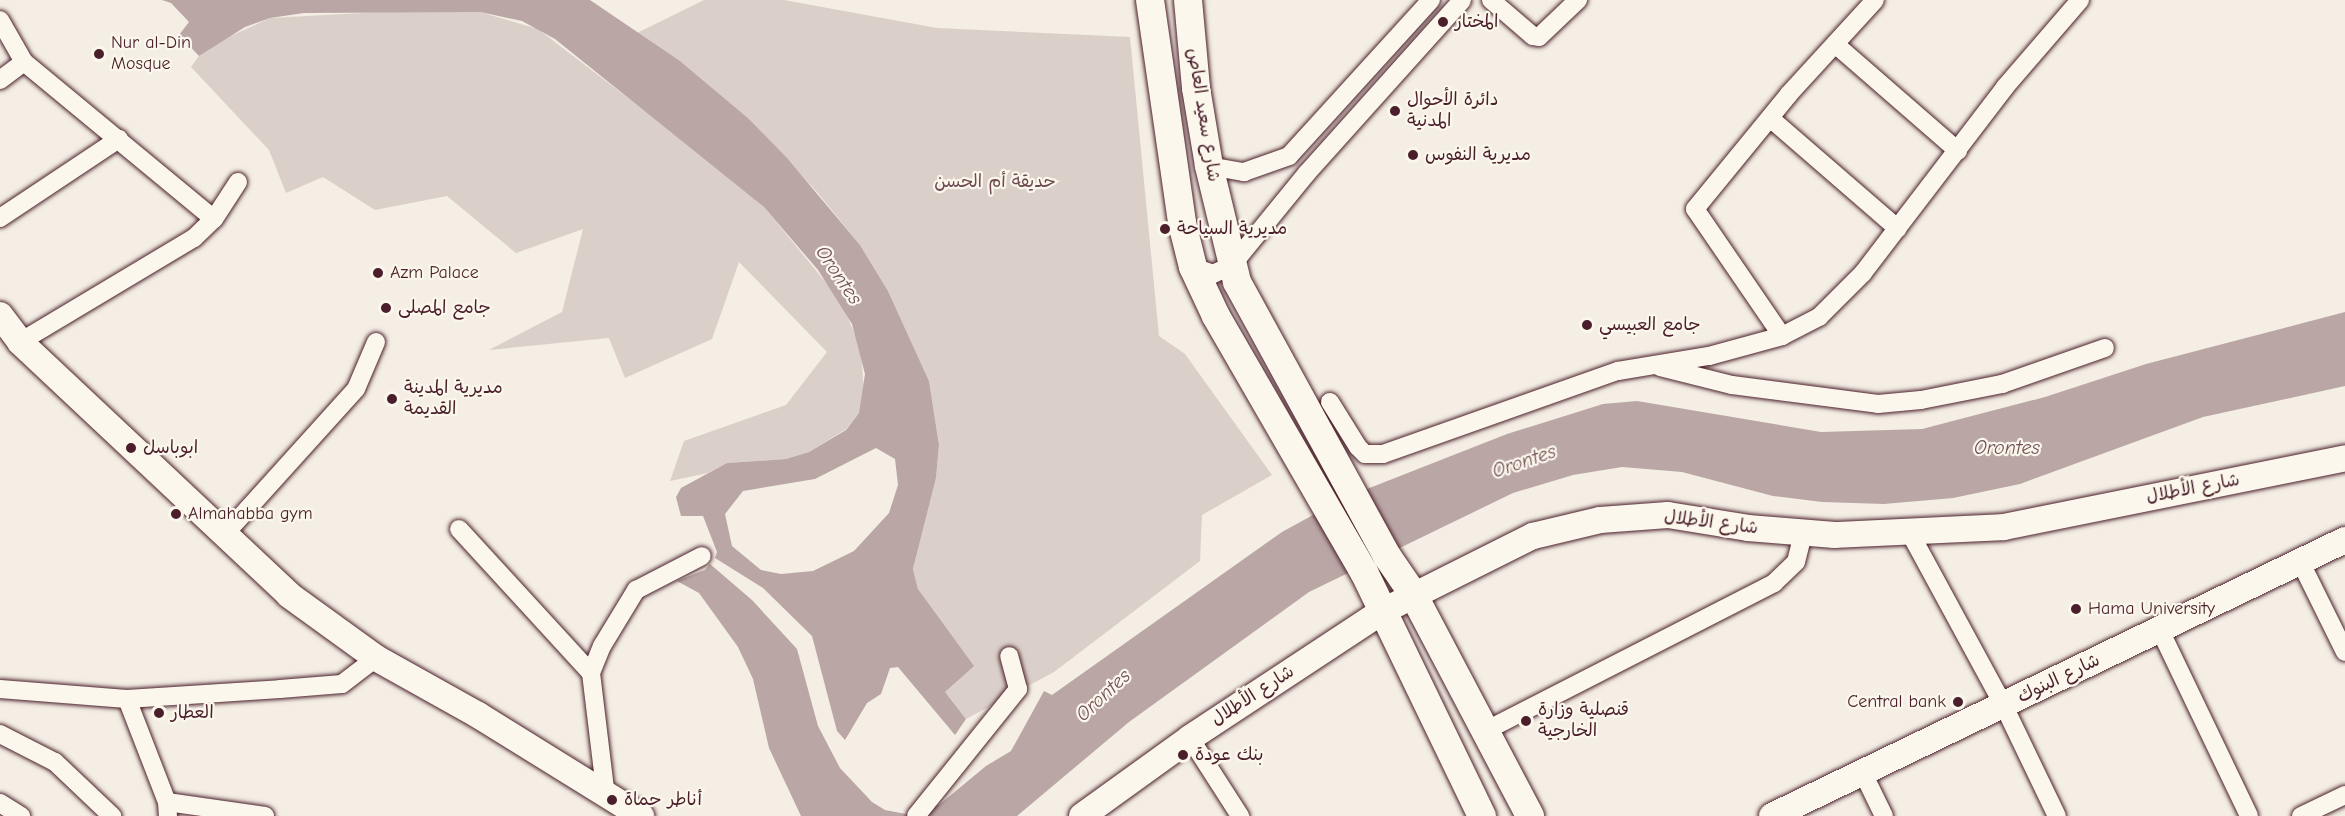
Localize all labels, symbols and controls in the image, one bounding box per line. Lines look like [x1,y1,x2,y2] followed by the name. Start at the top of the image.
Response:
[1455,11,1498,33] place label: المختار
[1436,15,1450,29] marker: المختار
[111,33,191,76] place label: Nur al-Din Mosque
[92,47,106,61] marker: Nur al-Din Mosque
[1182,47,1224,183] street label: شارع سعيد العاص
[1407,90,1498,132] place label: دائرة الأحوال المدنية
[1388,104,1402,118] marker: دائرة الأحوال المدنية
[1425,144,1531,166] place label: مديرية النفوس
[1406,148,1420,162] marker: مديرية النفوس
[934,171,1056,193] park label: حديقة أم الحسن
[1177,218,1287,240] place label: مديرية السياحة
[1158,222,1172,236] marker: مديرية السياحة
[811,241,867,309] water label: Orontes
[390,262,479,284] place label: Azm Palace
[371,266,385,280] marker: Azm Palace
[398,297,491,319] place label: جامع المصلى
[379,301,393,315] marker: جامع المصلى
[1599,314,1701,336] place label: جامع العبيسي
[1580,318,1594,332] marker: جامع العبيسي
[404,378,503,420] place label: مديرية المدينة القديمة
[385,392,399,406] marker: مديرية المدينة القديمة
[1974,435,2040,459] water label: Orontes
[143,437,198,459] place label: ابوباسل
[1489,439,1559,483] water label: Orontes
[124,441,138,455] marker: ابوباسل
[2145,469,2241,509] street label: شارع الأطلال
[188,503,313,525] place label: Almahabba gym
[169,507,183,521] marker: Almahabba gym
[1663,507,1759,539] street label: شارع الأطلال
[2088,598,2215,620] place label: Hama University
[2069,602,2083,616] marker: Hama University
[2014,650,2104,708] street label: شارع البنوك
[1207,661,1299,731] street label: شارع الأطلال
[1071,664,1135,726] water label: Orontes
[1847,691,1946,713] place label: Central bank
[1951,695,1965,709] marker: Central bank
[1538,700,1629,742] place label: قنصلية وزارة الخارجية
[171,702,214,724] place label: العطار
[152,706,166,720] marker: العطار
[1519,714,1533,728] marker: قنصلية وزارة الخارجية
[1195,744,1264,766] place label: بنك عودة
[1176,748,1190,762] marker: بنك عودة
[624,789,702,811] place label: أناطر حماة
[605,793,619,807] marker: أناطر حماة

